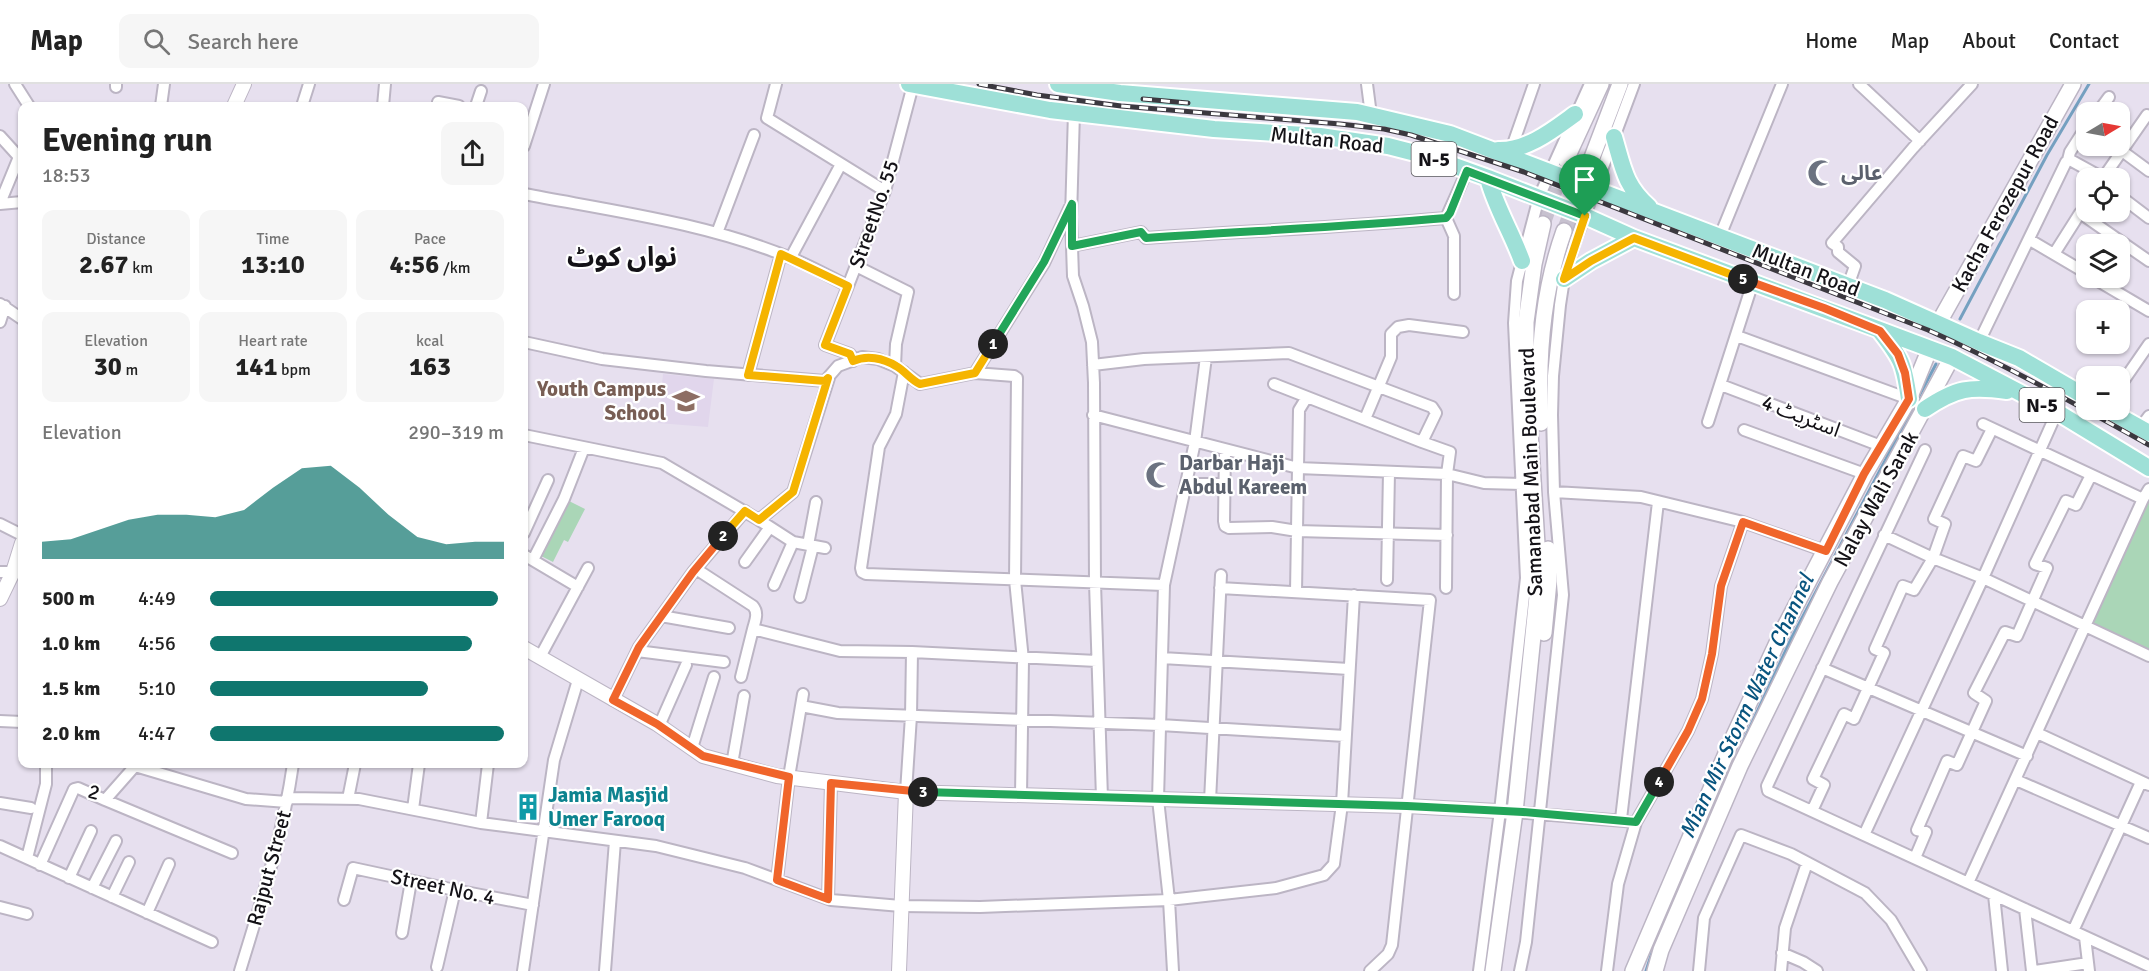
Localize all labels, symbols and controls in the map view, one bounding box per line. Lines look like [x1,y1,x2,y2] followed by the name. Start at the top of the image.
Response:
[119,14,539,68] search box
[30,24,83,58] text: Map
[140,25,173,58] icon: search
[188,28,299,55] text: Search here
[1805,28,1858,54] text: Home
[1891,28,1929,54] text: Map
[1962,28,2016,54] text: About
[2049,28,2119,54] text: Contact
[2076,102,2130,156] north arrow
[2076,102,2130,420] map controls
[1946,111,2064,297] street label: Kacha Ferozepur Road
[42,120,212,161] text: Evening run
[1269,121,1385,159] street label: Multan Road
[441,122,504,185] button: share
[1412,142,1456,176] road number: N-5
[1559,154,1610,216] pin
[843,157,905,271] street label: StreetNo. 55
[1806,158,1836,188] mosque icon: عالی
[1841,160,1882,186] place label: عالی
[42,163,91,188] text: 18:53
[1568,163,1601,196] icon: arrive
[2076,168,2130,222] button: locate
[86,229,146,249] text: Distance
[257,229,289,249] text: Time
[414,229,446,249] text: Pace
[2076,234,2130,288] button: layers
[1748,238,1864,302] street label: Multan Road
[567,241,677,274] district label: نواں کوٹ
[79,249,129,281] text: 2.67
[241,249,305,281] text: 13:10
[390,249,439,281] text: 4:56
[129,258,153,278] text: km
[439,258,470,278] text: /km
[1728,264,1758,294] pin: 5
[1739,269,1747,289] text: 5
[2076,300,2130,354] button: +
[978,329,1008,359] pin: 1
[84,331,148,351] text: Elevation
[238,331,308,351] text: Heart rate
[416,331,444,351] text: kcal
[989,334,997,354] text: 1
[1514,347,1548,597] street label: Samanabad Main Boulevard
[94,351,122,383] text: 30
[235,351,277,383] text: 141
[409,351,451,383] text: 163
[122,360,138,380] text: m
[277,360,311,380] text: bpm
[2076,366,2130,420] button: −
[536,376,666,426] place label: Youth Campus School
[671,386,701,416] school or university icon: Youth Campus School
[2020,388,2064,422] road number: N-5
[1758,389,1844,443] street label: اسٹریٹ 4
[42,420,122,445] text: Elevation
[408,420,504,445] text: 290–319 m
[1828,426,1924,571] street label: Nalay Wali Sarak
[1179,450,1307,500] place label: Darbar Haji Abdul Kareem
[1144,460,1174,490] mosque icon: Darbar Haji Abdul Kareem
[708,521,738,551] pin: 2
[719,526,727,546] text: 2
[1673,569,1820,842] water label: Mian Mir Storm Water Channel
[42,586,95,611] text: 500 m
[138,586,176,611] text: 4:49
[42,631,100,656] text: 1.0 km
[138,631,176,656] text: 4:56
[42,676,100,701] text: 1.5 km
[138,676,176,701] text: 5:10
[42,721,100,746] text: 2.0 km
[138,721,176,746] text: 4:47
[1644,767,1674,797] pin: 4
[1655,772,1663,792] text: 4
[908,777,938,807] pin: 3
[85,778,103,806] street label: 2
[548,782,668,832] place label: Jamia Masjid Umer Farooq
[919,782,927,802] text: 3
[513,792,543,822] building icon: Jamia Masjid Umer Farooq
[241,808,297,928] street label: Rajput Street
[389,863,497,911] street label: Street No. 4

